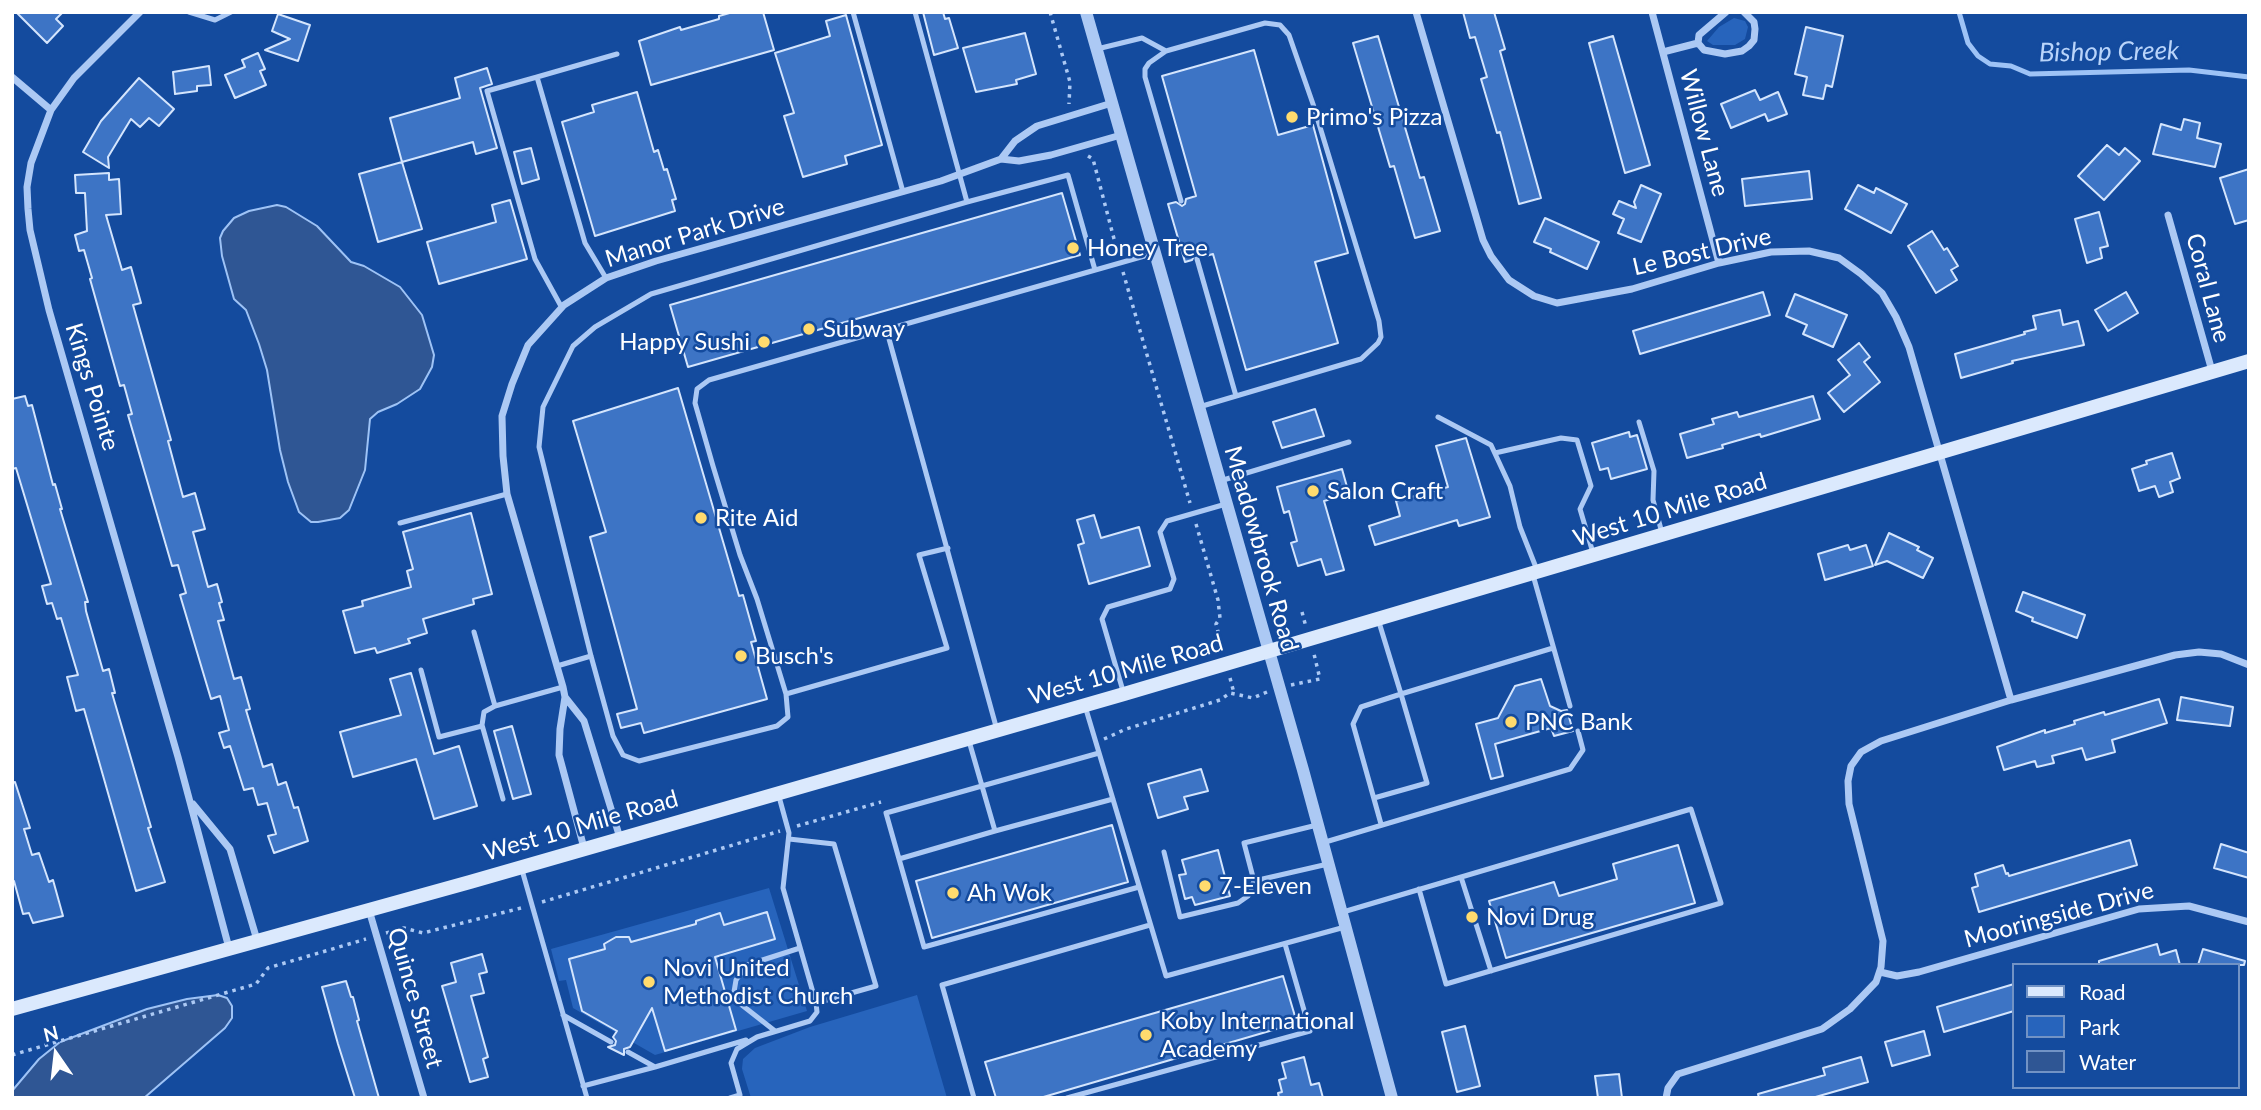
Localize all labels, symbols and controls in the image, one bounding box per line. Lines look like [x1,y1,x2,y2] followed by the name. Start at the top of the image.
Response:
[2038,35,2180,69] water label: Bishop Creek
[1673,66,1735,200] street label: Willow Lane
[1306,103,1442,131] place label: Primo's Pizza
[1284,109,1300,125] marker: Primo's Pizza
[602,192,788,274] street label: Manor Park Drive
[1630,222,1774,282] street label: Le Bost Drive
[2180,230,2236,346] street label: Coral Lane
[1087,234,1208,262] place label: Honey Tree
[1065,240,1081,256] marker: Honey Tree
[823,315,905,343] place label: Subway
[59,320,125,454] street label: Kings Pointe
[801,321,817,337] marker: Subway
[619,328,750,356] place label: Happy Sushi
[756,334,772,350] marker: Happy Sushi
[1218,443,1304,655] street label: Meadowbrook Road
[1570,467,1770,553] street label: West 10 Mile Road
[1327,477,1443,505] place label: Salon Craft
[1305,483,1321,499] marker: Salon Craft
[715,504,798,532] place label: Rite Aid
[693,510,709,526] marker: Rite Aid
[1025,628,1227,712] street label: West 10 Mile Road
[755,642,834,670] place label: Busch's
[733,648,749,664] marker: Busch's
[1525,708,1633,736] place label: PNC Bank
[1503,714,1519,730] marker: PNC Bank
[480,784,682,868] street label: West 10 Mile Road
[1219,872,1312,900] place label: 7-Eleven
[1961,876,2157,954] street label: Mooringside Drive
[1197,878,1213,894] marker: 7-Eleven
[967,879,1052,907] place label: Ah Wok
[945,885,961,901] marker: Ah Wok
[1486,903,1594,931] place label: Novi Drug
[1464,909,1480,925] marker: Novi Drug
[381,924,449,1072] street label: Quince Street
[663,954,853,1010] place label: Novi United Methodist Church
[2012,963,2240,1089] legend
[641,974,657,990] marker: Novi United Methodist Church
[2079,979,2126,1004] text: Road
[1160,1007,1354,1063] place label: Koby International Academy
[2079,1014,2120,1039] text: Park
[21,1019,91,1089] north arrow
[41,1020,61,1046] text: N
[1138,1027,1154,1043] marker: Koby International Academy
[2079,1049,2136,1074] text: Water

